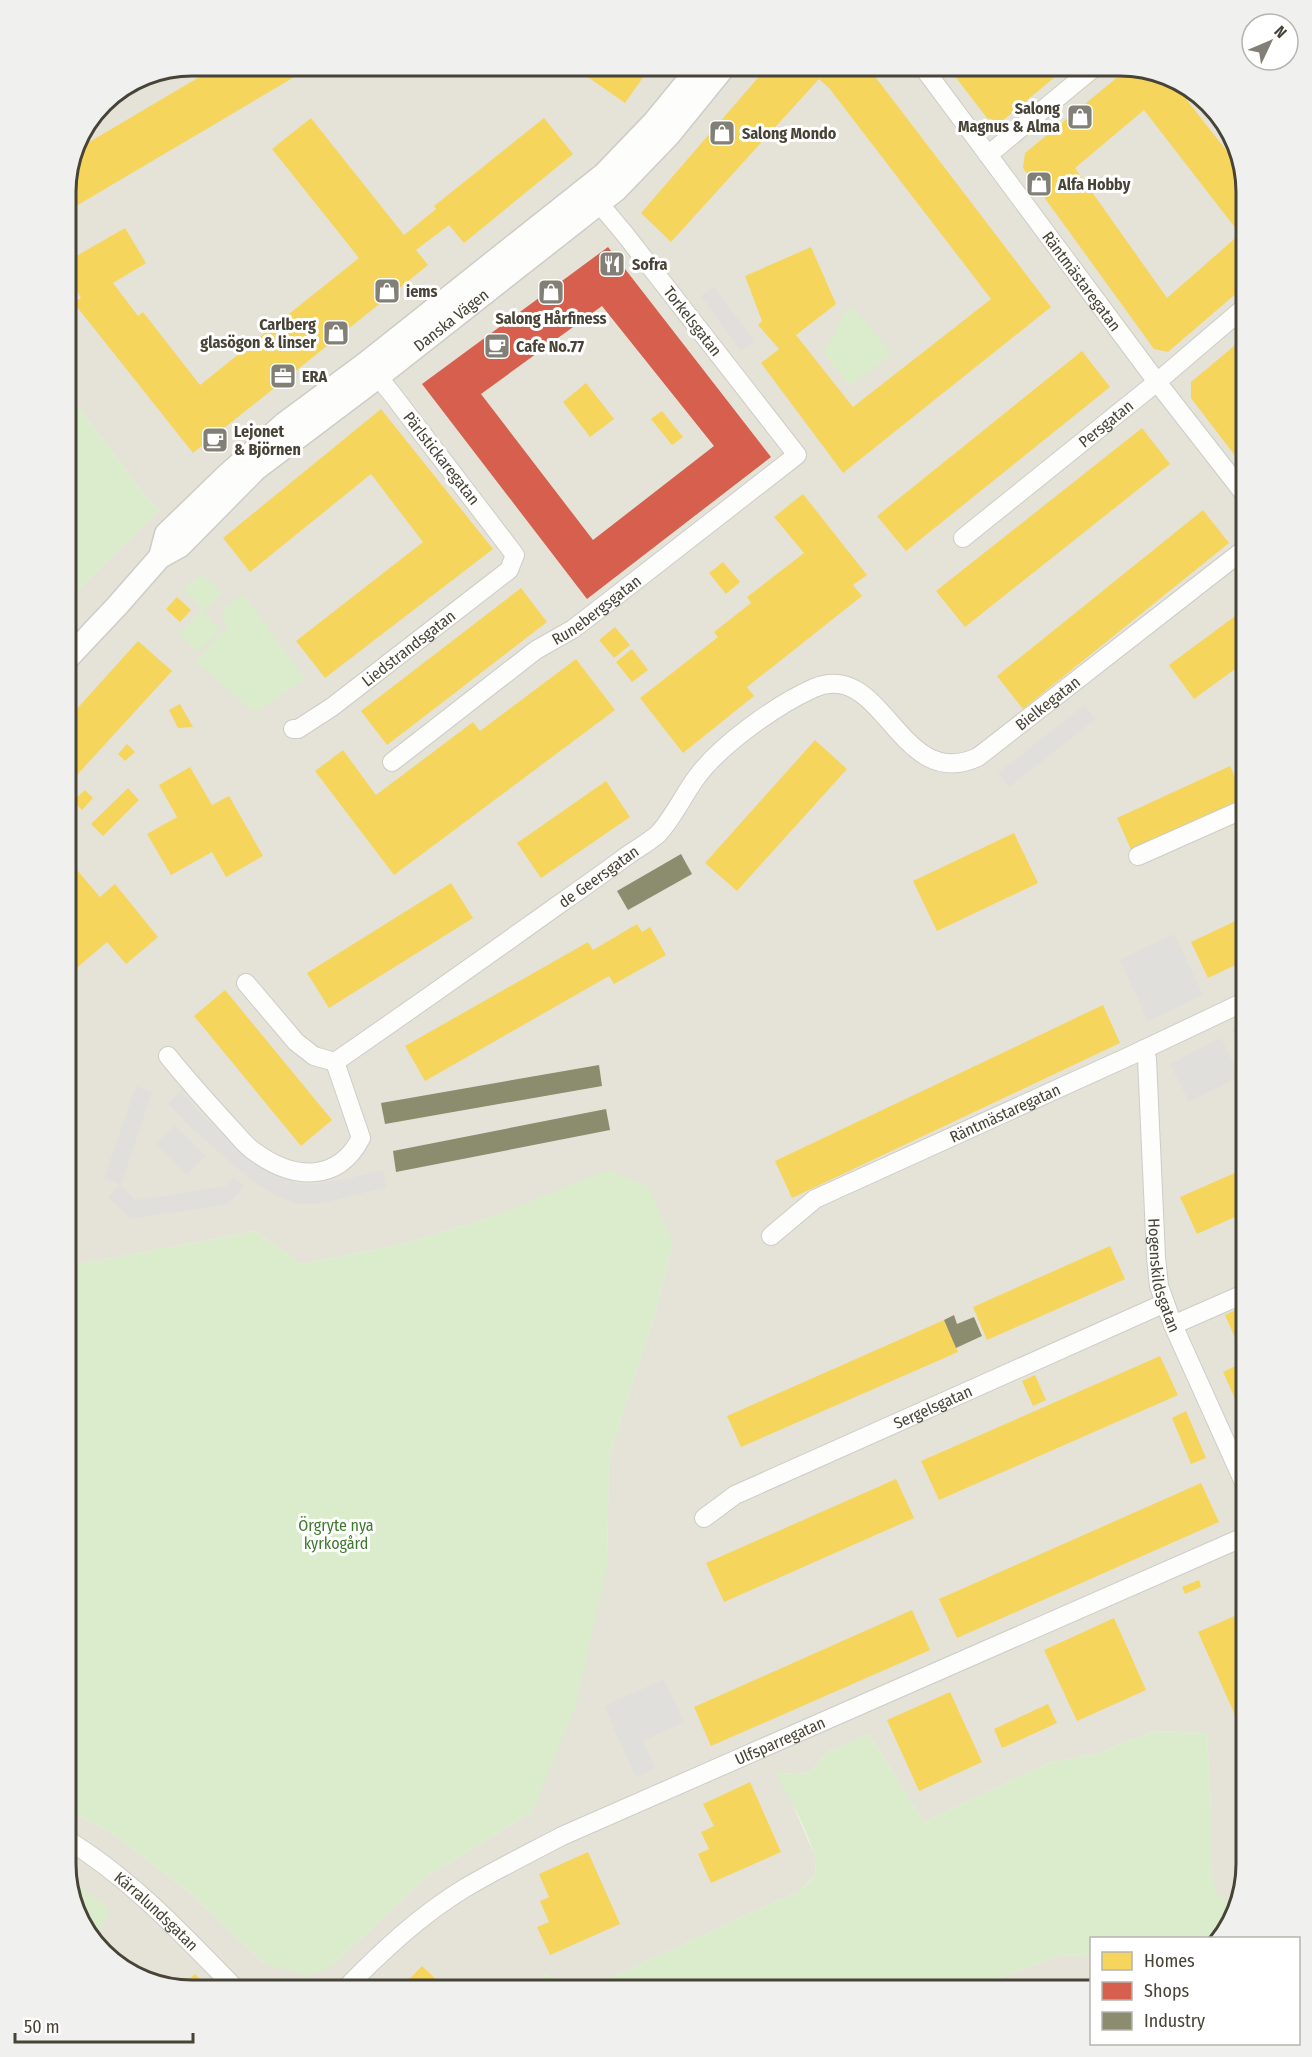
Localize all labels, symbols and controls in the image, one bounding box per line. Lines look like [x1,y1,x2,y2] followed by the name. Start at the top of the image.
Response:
[1240,12,1300,72] north arrow
[1270,22,1291,42] text: N
[958,99,1060,136] place label: Salong Magnus & Alma
[1065,102,1095,132] shop icon: Salong Magnus & Alma
[707,118,737,148] shop icon: Salong Mondo
[742,124,837,143] place label: Salong Mondo
[1024,169,1054,199] shop icon: Alfa Hobby
[1057,175,1131,194] place label: Alfa Hobby
[1038,228,1125,335] street label: Räntmästaregatan
[597,249,627,279] restaurant icon: Sofra
[632,255,668,274] place label: Sofra
[372,276,402,306] shop icon: iems
[536,277,566,307] shop icon: Salong Hårfiness
[406,282,437,301] place label: iems
[659,283,726,360] street label: Torkelsgatan
[410,285,492,355] street label: Danska Vägen
[495,309,607,328] place label: Salong Hårfiness
[200,315,316,352] place label: Carlberg glasögon & linser
[321,318,351,348] shop icon: Carlberg glasögon & linser
[482,331,512,361] cafe icon: Cafe No.77
[516,337,584,356] place label: Cafe No.77
[268,361,298,391] office icon: ERA
[302,367,328,386] place label: ERA
[1075,396,1137,451] street label: Persgatan
[399,408,484,509] street label: Pärlstickaregatan
[234,422,301,459] place label: Lejonet & Björnen
[200,425,230,455] cafe icon: Lejonet & Björnen
[549,571,645,649] street label: Runebergsgatan
[358,606,459,690] street label: Liedstrandsgatan
[1012,672,1084,734] street label: Bielkegatan
[555,842,642,912] street label: de Geersgatan
[947,1080,1063,1147] street label: Räntmästaregatan
[1144,1218,1184,1335] street label: Hogenskildsgatan
[891,1381,975,1433] street label: Sergelsgatan
[298,1516,374,1553] park label: Örgryte nya kyrkogård
[732,1713,828,1769] street label: Ulfsparregatan
[111,1868,202,1955] street label: Kärralundsgatan
[1090,1937,1300,2045] legend
[1144,1950,1195,1972] text: Homes
[1144,1980,1189,2002] text: Shops
[15,2006,194,2044] scale bar
[1144,2010,1205,2032] text: Industry
[24,2016,60,2038] text: 50 m

